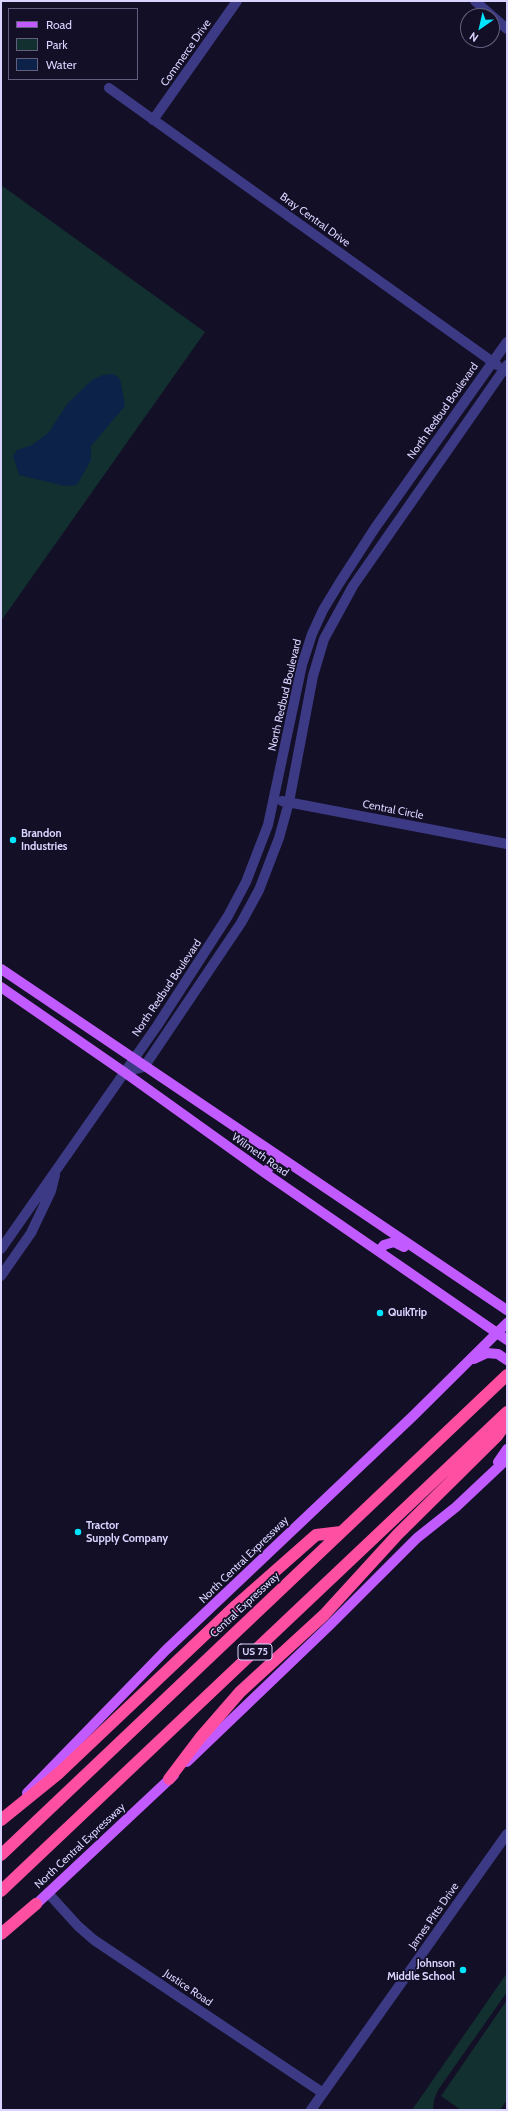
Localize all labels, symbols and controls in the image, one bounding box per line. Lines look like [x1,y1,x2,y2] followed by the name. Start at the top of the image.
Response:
[8,8,138,80] legend
[460,8,500,48] north arrow
[46,17,72,32] text: Road
[158,17,214,89] street label: Commerce Drive
[467,29,481,45] text: N
[46,37,68,52] text: Park
[46,57,76,72] text: Water
[277,190,353,250] street label: Bray Central Drive
[405,360,481,462] street label: North Redbud Boulevard
[266,638,304,752] street label: North Redbud Boulevard
[361,798,425,822] street label: Central Circle
[21,827,67,853] place label: Brandon Industries
[8,835,18,845] marker: Brandon Industries
[130,937,204,1039] street label: North Redbud Boulevard
[229,1131,291,1179] street label: Wilmeth Road
[388,1306,427,1320] place label: QuikTrip
[375,1308,385,1318] marker: QuikTrip
[197,1514,291,1606] street label: North Central Expressway
[86,1519,168,1545] place label: Tractor Supply Company
[73,1527,83,1537] marker: Tractor Supply Company
[208,1570,282,1640] street label: Central Expressway
[238,1644,272,1660] road number: US 75
[32,1801,128,1891] street label: North Central Expressway
[406,1880,462,1952] street label: James Pitts Drive
[387,1957,455,1983] place label: Johnson Middle School
[458,1965,468,1975] marker: Johnson Middle School
[161,1967,215,2009] street label: Justice Road

